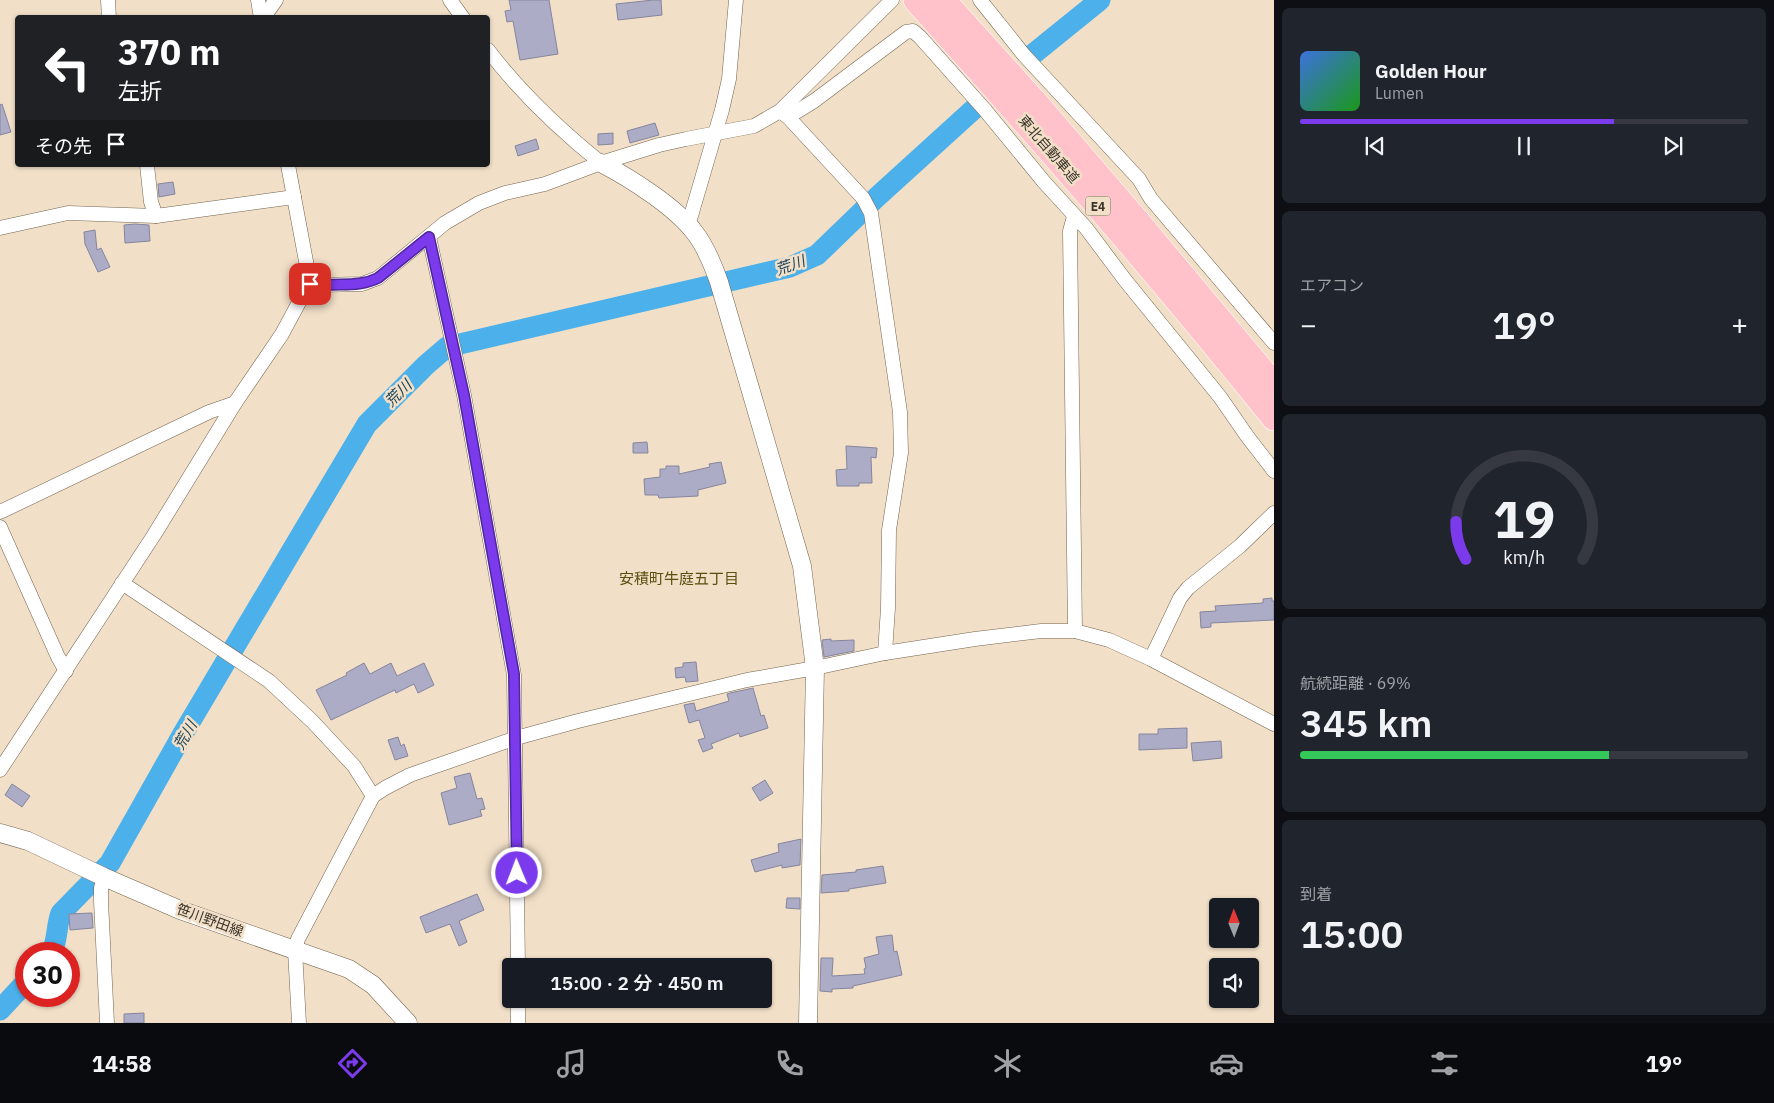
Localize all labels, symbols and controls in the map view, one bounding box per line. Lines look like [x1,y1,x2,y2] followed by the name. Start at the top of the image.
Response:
[118,29,221,75] text: 370 m
[35,35,100,100] icon: left
[1375,59,1487,83] text: Golden Hour
[118,76,162,105] text: 左折
[1375,83,1424,103] text: Lumen
[1015,111,1083,187] street label: 東北自動車道
[102,130,130,158] icon: arrive
[1361,132,1389,160] icon: previous
[1510,132,1538,160] icon: pause
[1659,132,1687,160] icon: next
[35,134,92,158] text: その先
[1086,197,1110,216] road number: E4
[773,250,809,279] water label: 荒川
[289,263,331,305] pin
[296,270,324,298] icon: arrive
[1300,275,1364,295] text: エアコン
[1492,300,1556,349] text: 19°
[1300,306,1317,343] text: −
[1731,306,1748,343] text: +
[381,374,417,410] water label: 荒川
[1493,485,1555,552] text: 19
[1503,546,1545,569] text: km/h
[619,569,739,588] district label: 安積町牛庭五丁目
[1300,673,1411,693] text: 航続距離 · 69%
[1300,698,1432,747] text: 345 km
[169,716,202,753] water label: 荒川
[490,846,542,898] position arrow
[1300,884,1332,904] text: 到着
[1209,898,1259,948] north arrow
[1209,898,1259,1008] map controls
[174,900,246,940] street label: 笹川野田線
[1300,909,1403,958] text: 15:00
[15,942,80,1007] speed limit sign: 30
[1209,958,1259,1008] button: sound
[550,971,724,995] text: 15:00 · 2 分 · 450 m
[335,1046,370,1081] icon: directions
[554,1046,589,1081] icon: music
[772,1046,807,1081] icon: phone
[990,1046,1025,1081] icon: climate
[1209,1046,1244,1081] icon: car
[1427,1046,1462,1081] icon: filters
[92,1049,152,1078] text: 14:58
[1645,1049,1682,1078] text: 19°

